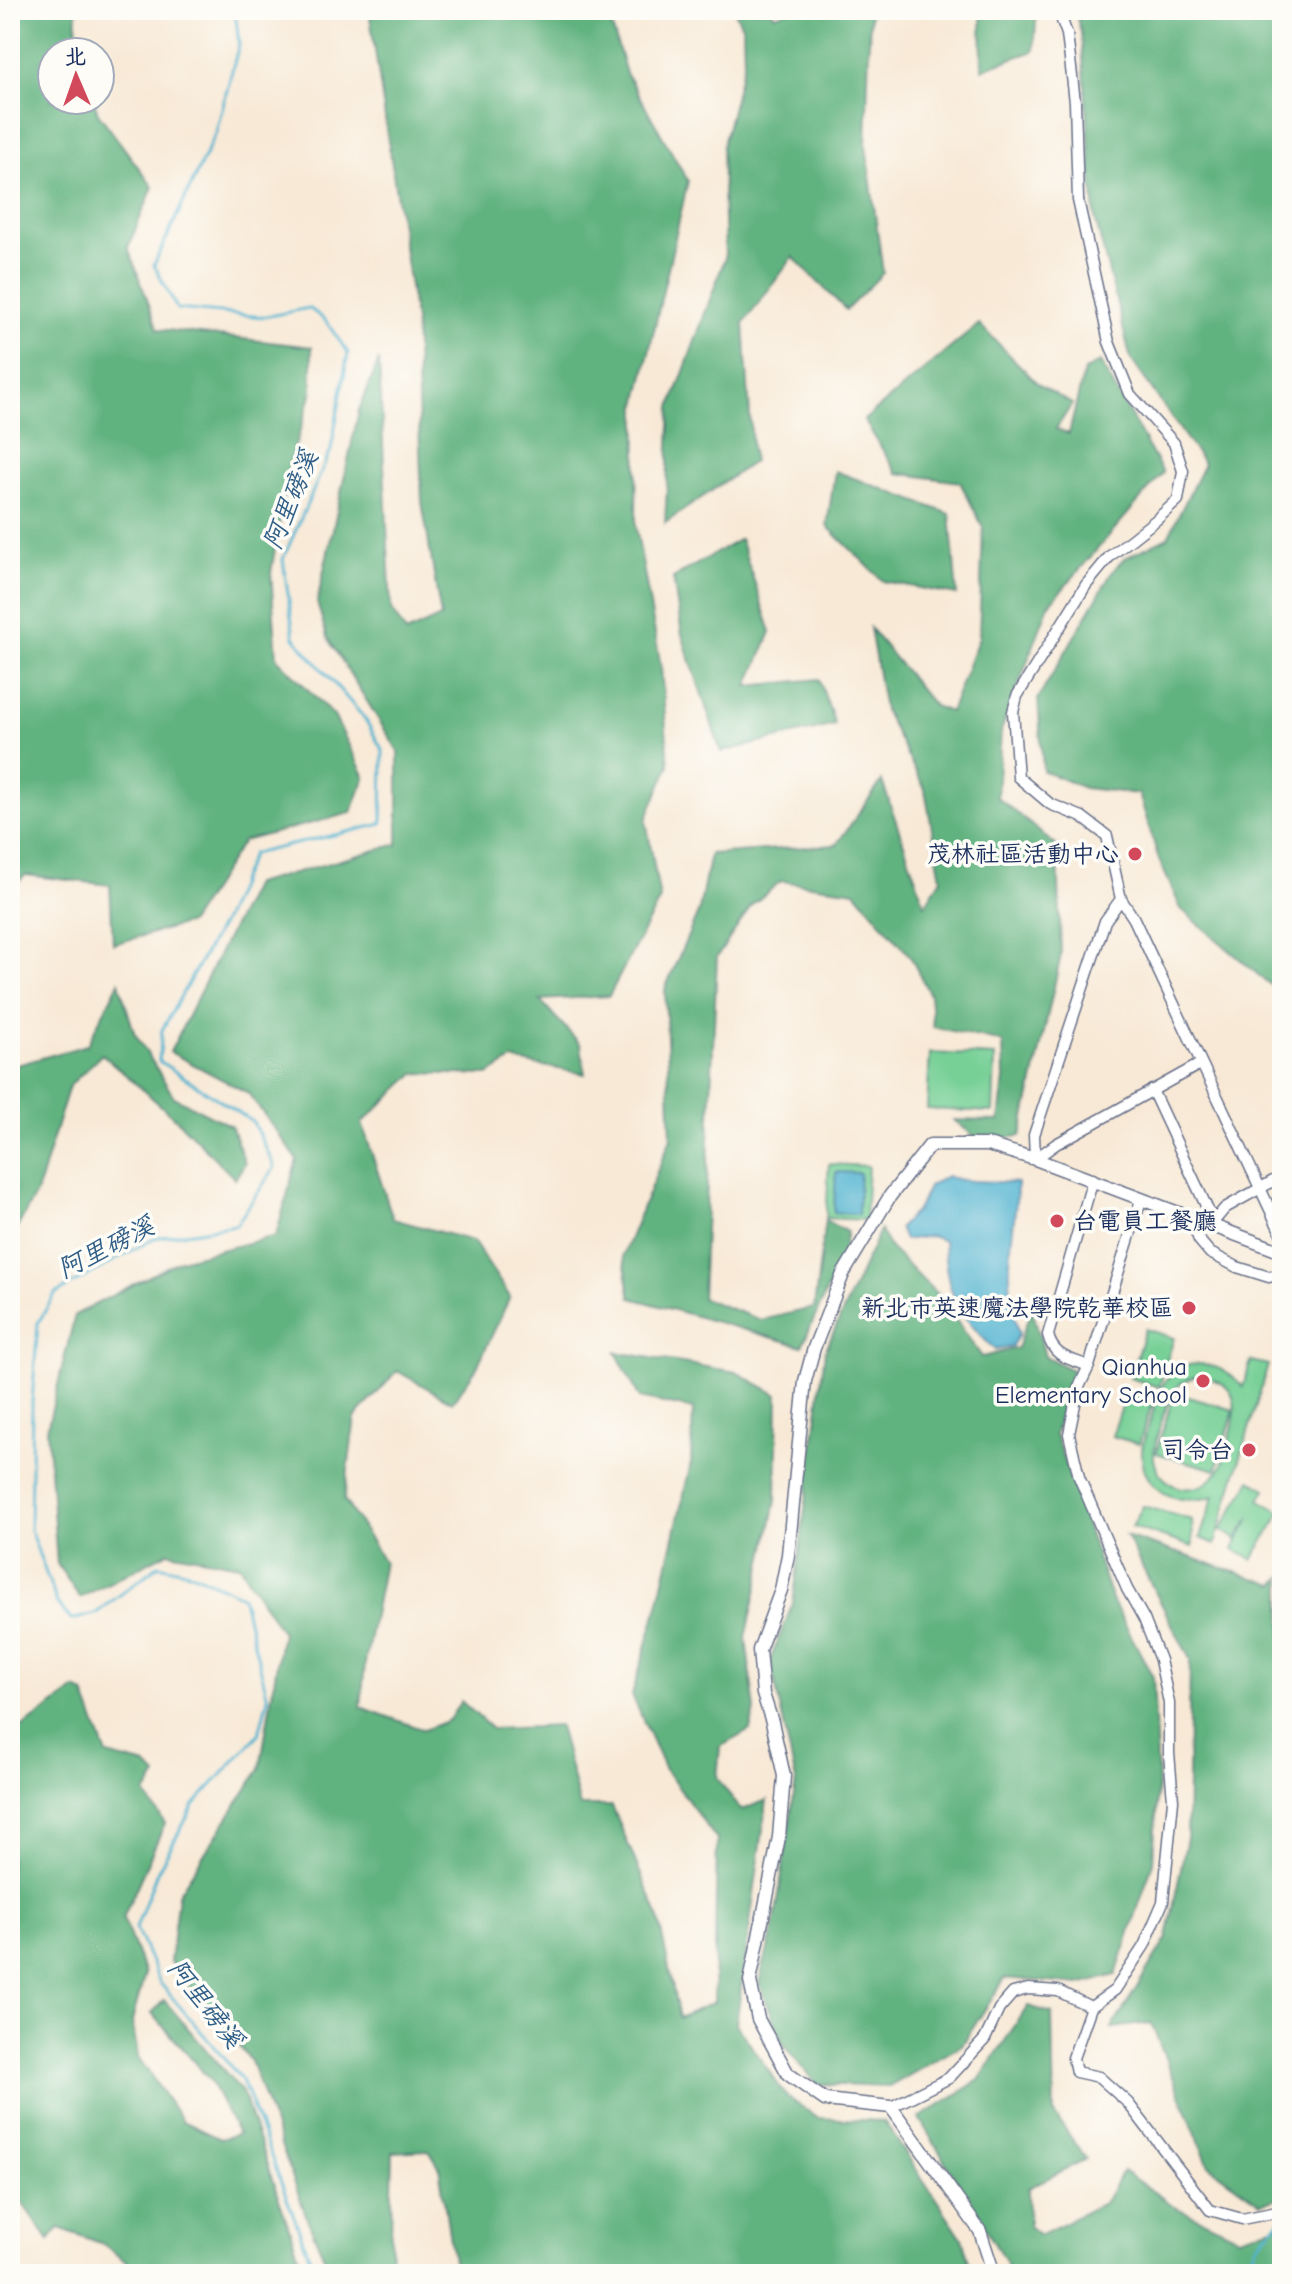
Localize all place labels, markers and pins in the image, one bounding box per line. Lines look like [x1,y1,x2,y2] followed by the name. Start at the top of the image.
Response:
[927,840,1119,868] place label: 茂林社區活動中心
[1126,845,1144,863] marker: 茂林社區活動中心
[1073,1207,1217,1235] place label: 台電員工餐廳
[1048,1212,1066,1230] marker: 台電員工餐廳
[861,1294,1173,1322] place label: 新北市英速魔法學院乾華校區
[1180,1299,1198,1317] marker: 新北市英速魔法學院乾華校區
[995,1353,1187,1409] place label: Qianhua Elementary School
[1194,1372,1212,1390] marker: Qianhua Elementary School
[1161,1436,1233,1464] place label: 司令台
[1240,1441,1258,1459] marker: 司令台

